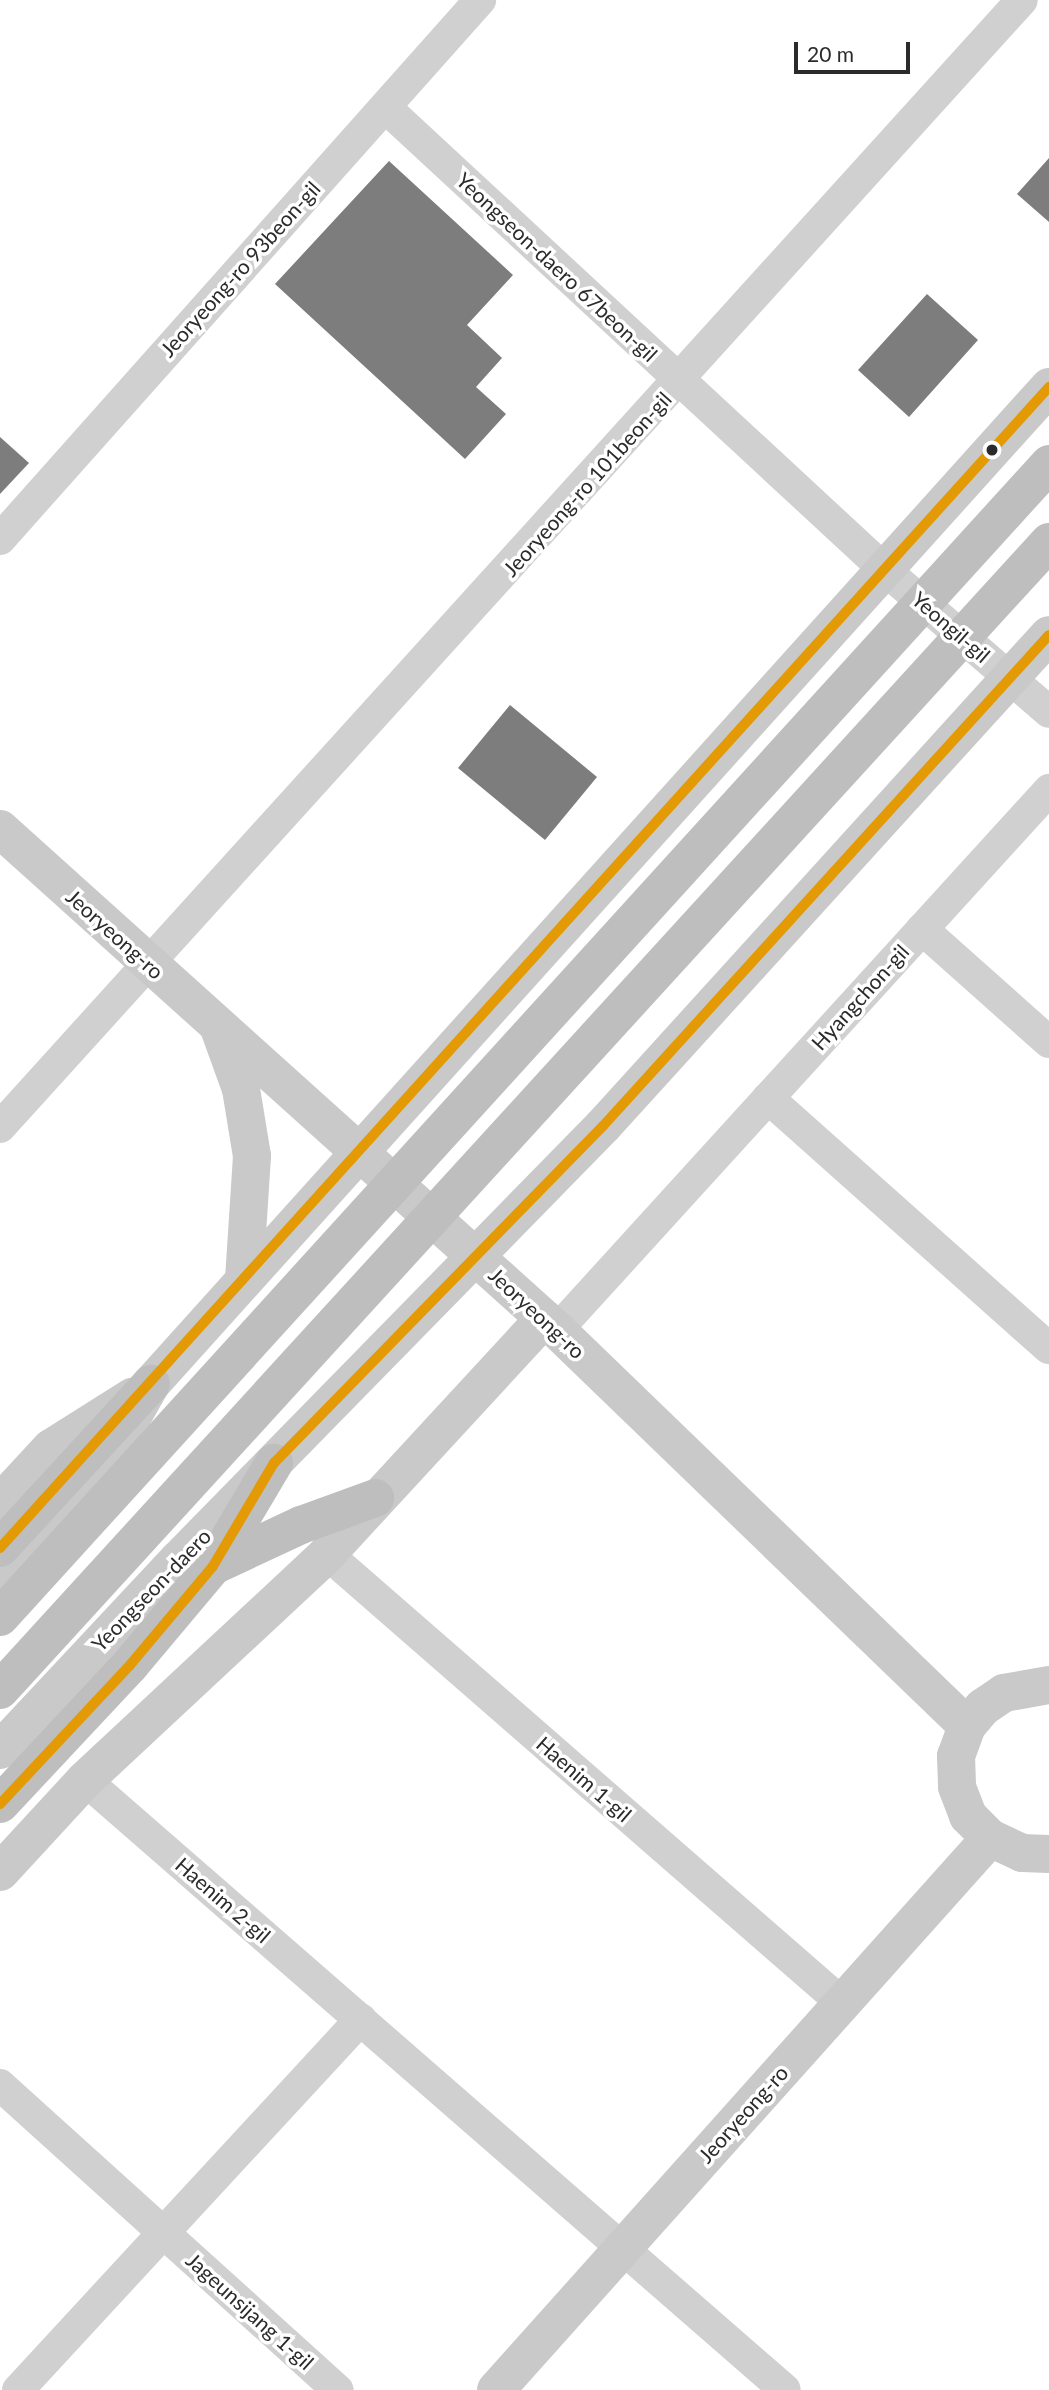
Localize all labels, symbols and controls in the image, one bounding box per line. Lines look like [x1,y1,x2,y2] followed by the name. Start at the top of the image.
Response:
[797,28,912,72] scale bar
[807,41,854,66] text: 20 m
[451,167,663,367] street label: Yeongseon-daero 67beon-gil
[155,176,325,362] street label: Jeoryeong-ro 93beon-gil
[498,387,676,581] street label: Jeoryeong-ro 101beon-gil
[985,443,999,457] unlabelled marker
[907,586,995,668] street label: Yeongil-gil
[61,884,169,984] street label: Jeoryeong-ro
[806,939,914,1055] street label: Hyangchon-gil
[484,1262,590,1364] street label: Jeoryeong-ro
[86,1524,216,1656] street label: Yeongseon-daero
[531,1731,637,1827] street label: Haenim 1-gil
[170,1852,276,1948] street label: Haenim 2-gil
[693,2060,793,2168] street label: Jeoryeong-ro
[181,2247,319,2375] street label: Jageunsijang 1-gil

